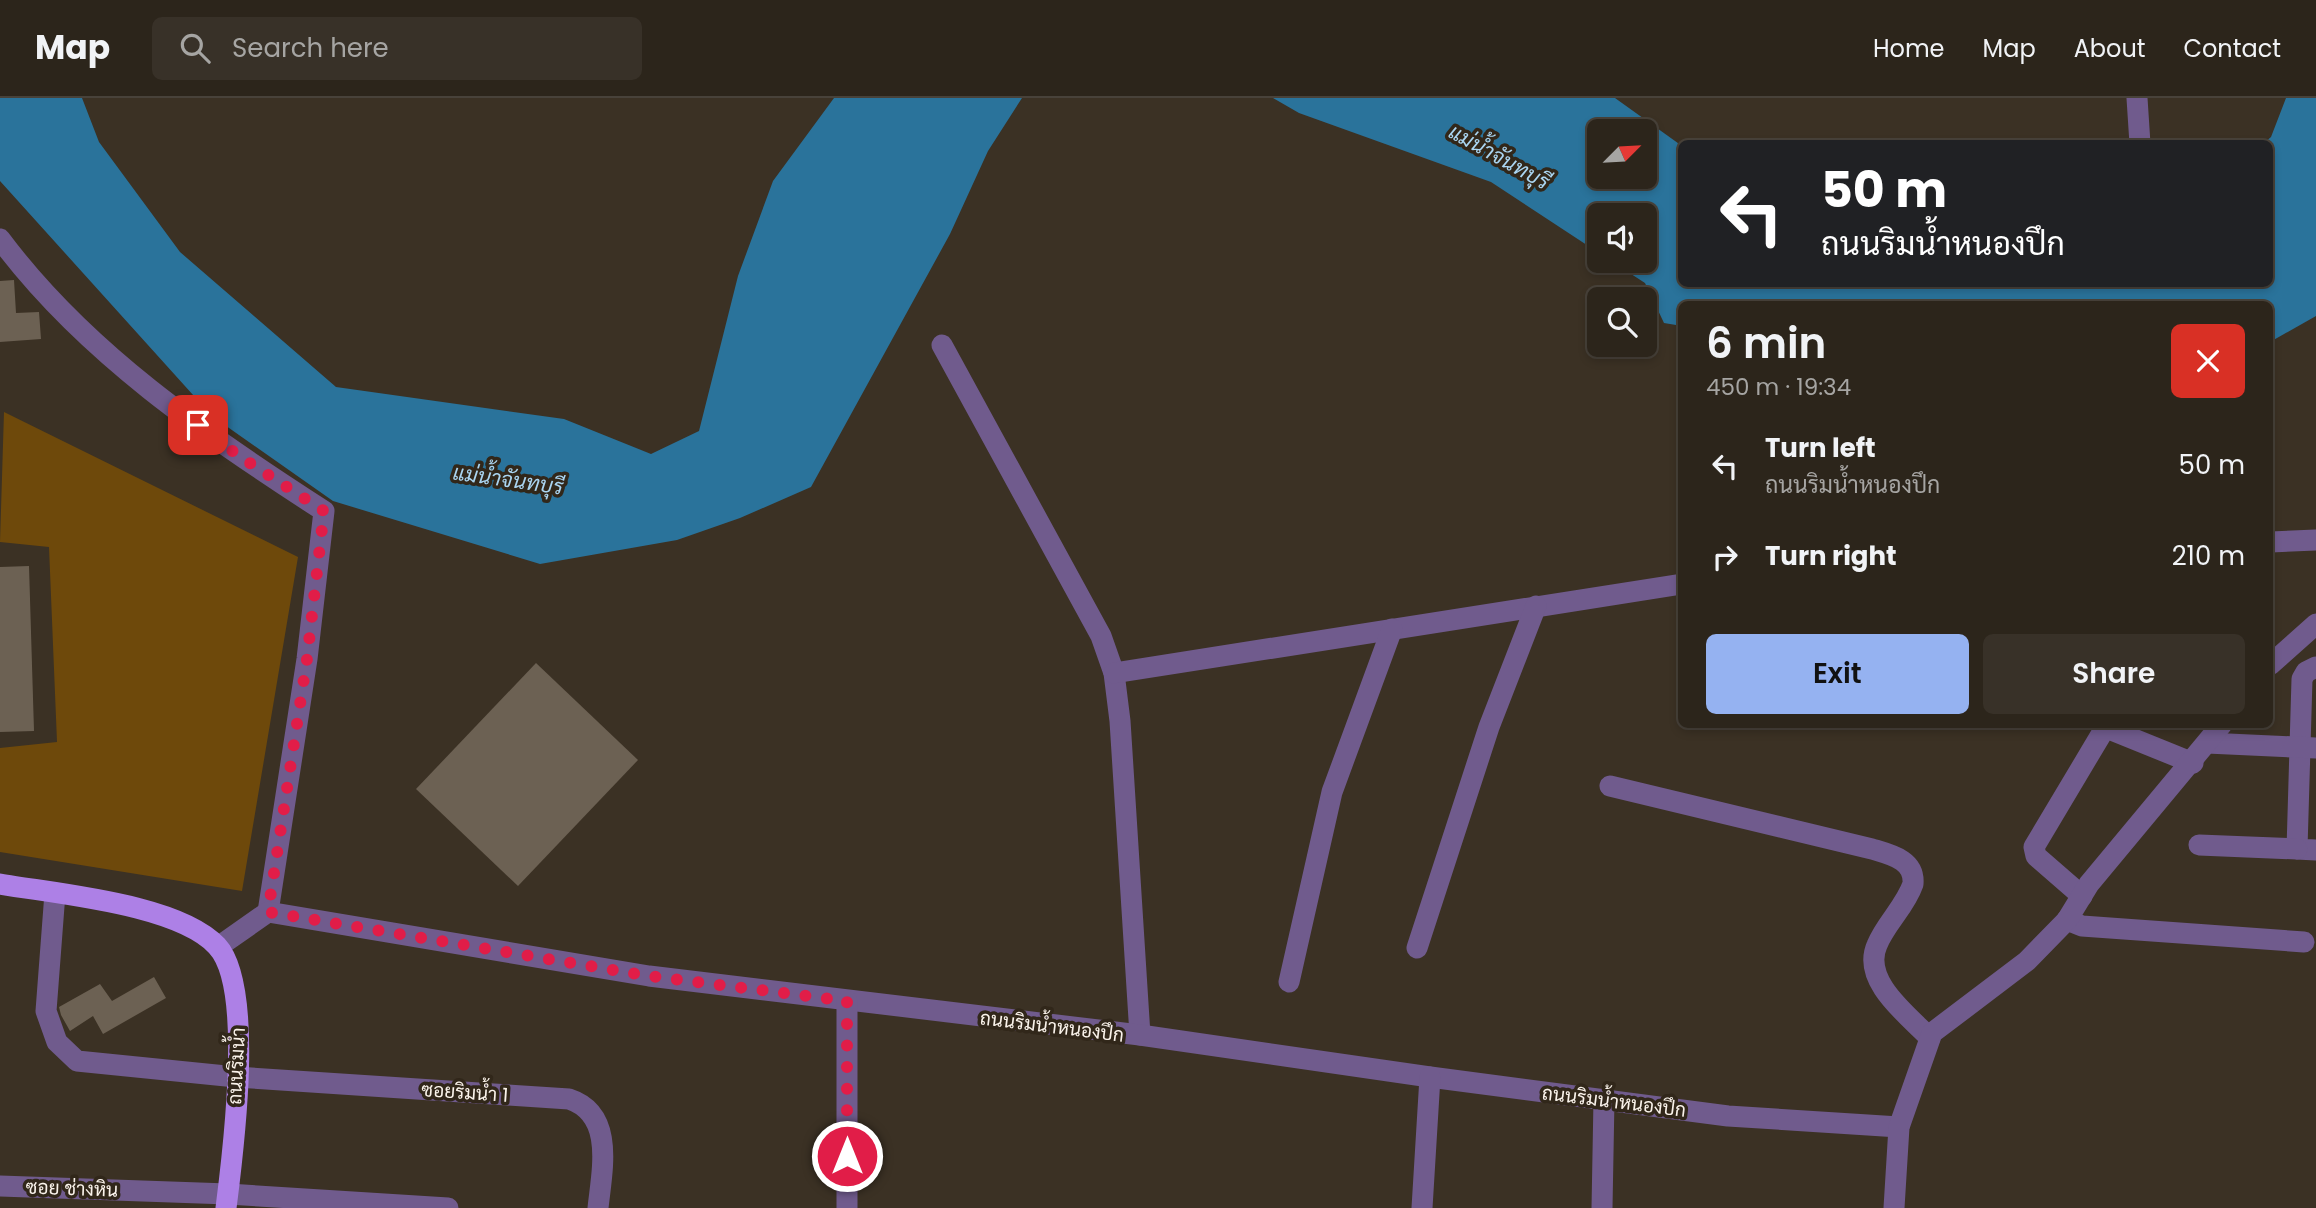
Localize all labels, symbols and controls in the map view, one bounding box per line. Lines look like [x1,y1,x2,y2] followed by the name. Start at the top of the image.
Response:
[152,17,642,80] search box
[35,24,110,71] text: Map
[176,29,214,67] icon: search
[232,30,389,66] text: Search here
[1873,32,1945,65] text: Home
[1983,32,2036,65] text: Map
[2074,32,2145,65] text: About
[2183,32,2281,65] text: Contact
[1444,114,1558,197] water label: แม่น้ำจันทบุรี
[1587,119,1657,189] north arrow
[1587,119,1657,357] map controls
[1821,156,1947,224] text: 50 m
[1706,168,1797,259] icon: left
[1587,203,1657,273] button: sound
[1821,221,2065,266] text: ถนนริมน้ำหนองปึก
[1587,287,1657,357] button: search
[1706,314,1826,373] text: 6 min
[2171,324,2245,398] button: close
[1706,371,1851,403] text: 450 m · 19:34
[168,395,228,455] pin
[179,406,217,444] icon: arrive
[1765,430,1876,466] text: Turn left
[1706,447,1744,485] icon: left
[2179,447,2245,483] text: 50 m
[451,454,568,502] water label: แม่น้ำจันทบุรี
[1765,469,1940,501] text: ถนนริมน้ำหนองปึก
[1706,538,1744,576] icon: right
[1765,538,1897,574] text: Turn right
[2172,538,2245,574] text: 210 m
[1706,634,1969,714] button: Exit
[1983,634,2245,714] button: Share
[978,1002,1126,1049] street label: ถนนริมน้ำหนองปึก
[219,1027,252,1105] street label: ถนนริมน้ำ
[421,1074,509,1109] street label: ซอยริมน้ำ 1
[1540,1077,1688,1124] street label: ถนนริมน้ำหนองปึก
[810,1119,884,1193] position arrow
[25,1173,119,1204] street label: ซอย ช่างหิน

